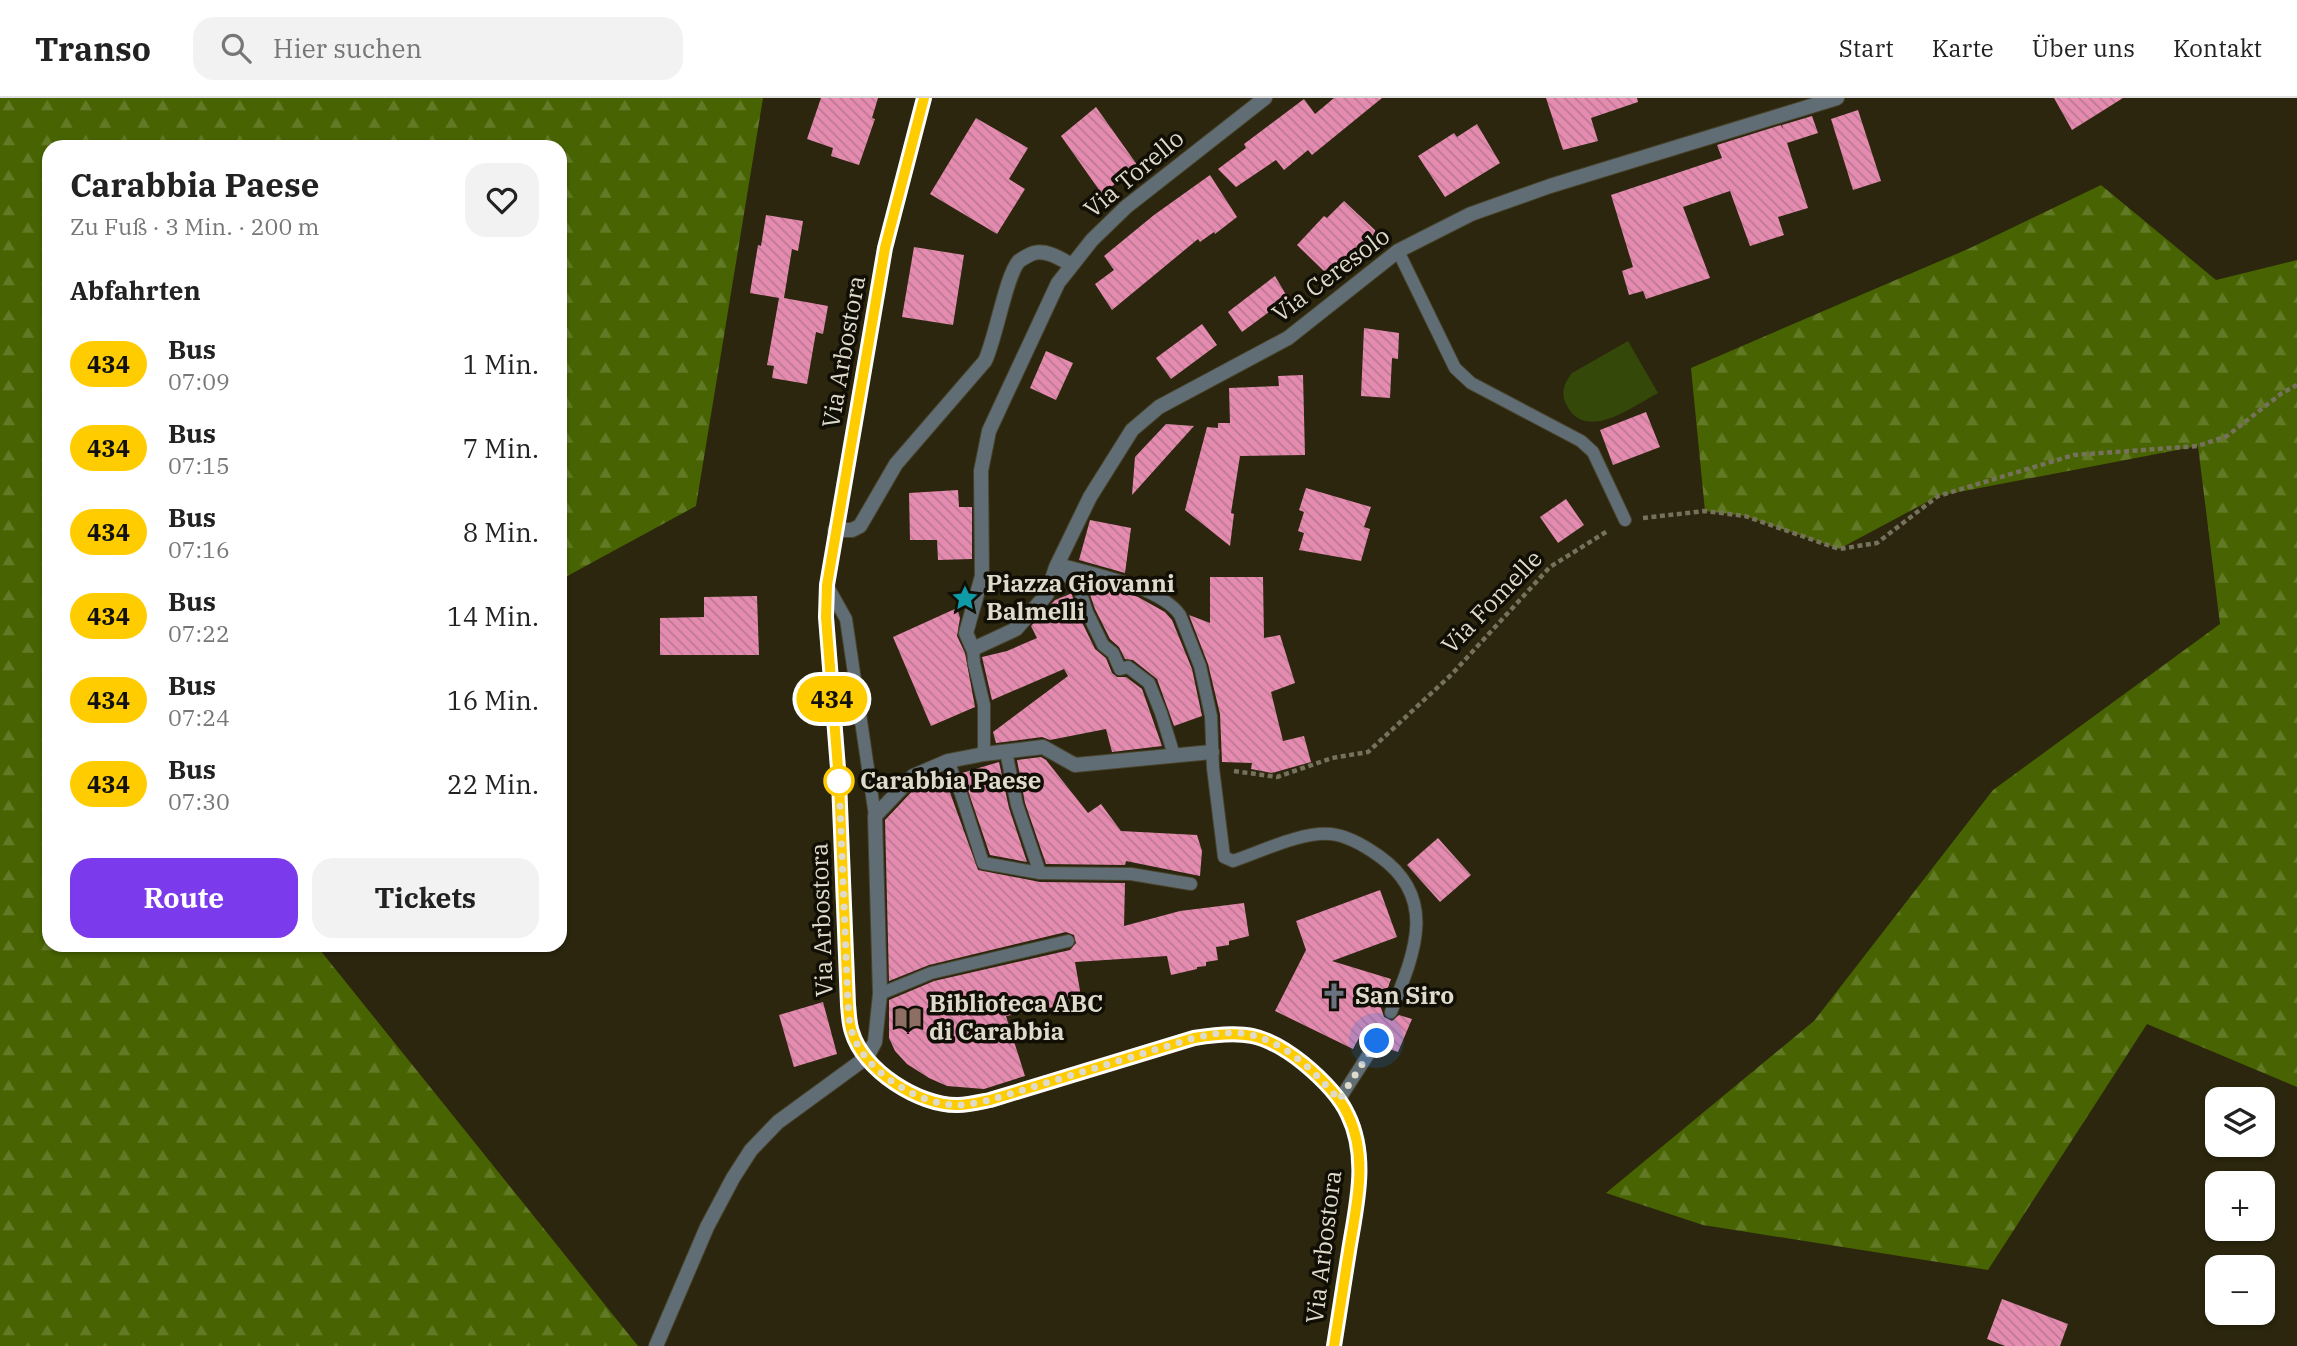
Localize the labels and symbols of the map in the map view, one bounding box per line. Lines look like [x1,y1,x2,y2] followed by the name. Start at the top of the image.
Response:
[1077,122,1190,224] street label: Via Torello
[1265,219,1396,329] street label: Via Ceresolo
[814,273,872,431] street label: Via Arbostora
[1434,543,1549,660] street label: Via Fomelle
[986,567,1175,627] place label: Piazza Giovanni Balmelli
[950,583,980,613] place icon: Piazza Giovanni Balmelli
[792,676,872,722] line badge: 434
[860,764,1041,796] place label: Carabbia Paese
[824,766,854,796] marker: Carabbia Paese
[802,842,840,998] street label: Via Arbostora
[1355,979,1454,1011] place label: San Siro
[1319,981,1349,1011] church icon: San Siro
[929,987,1103,1047] place label: Biblioteca ABC di Carabbia
[893,1003,923,1033] library icon: Biblioteca ABC di Carabbia
[1359,1023,1394,1058] your location
[1298,1168,1348,1325] street label: Via Arbostora

